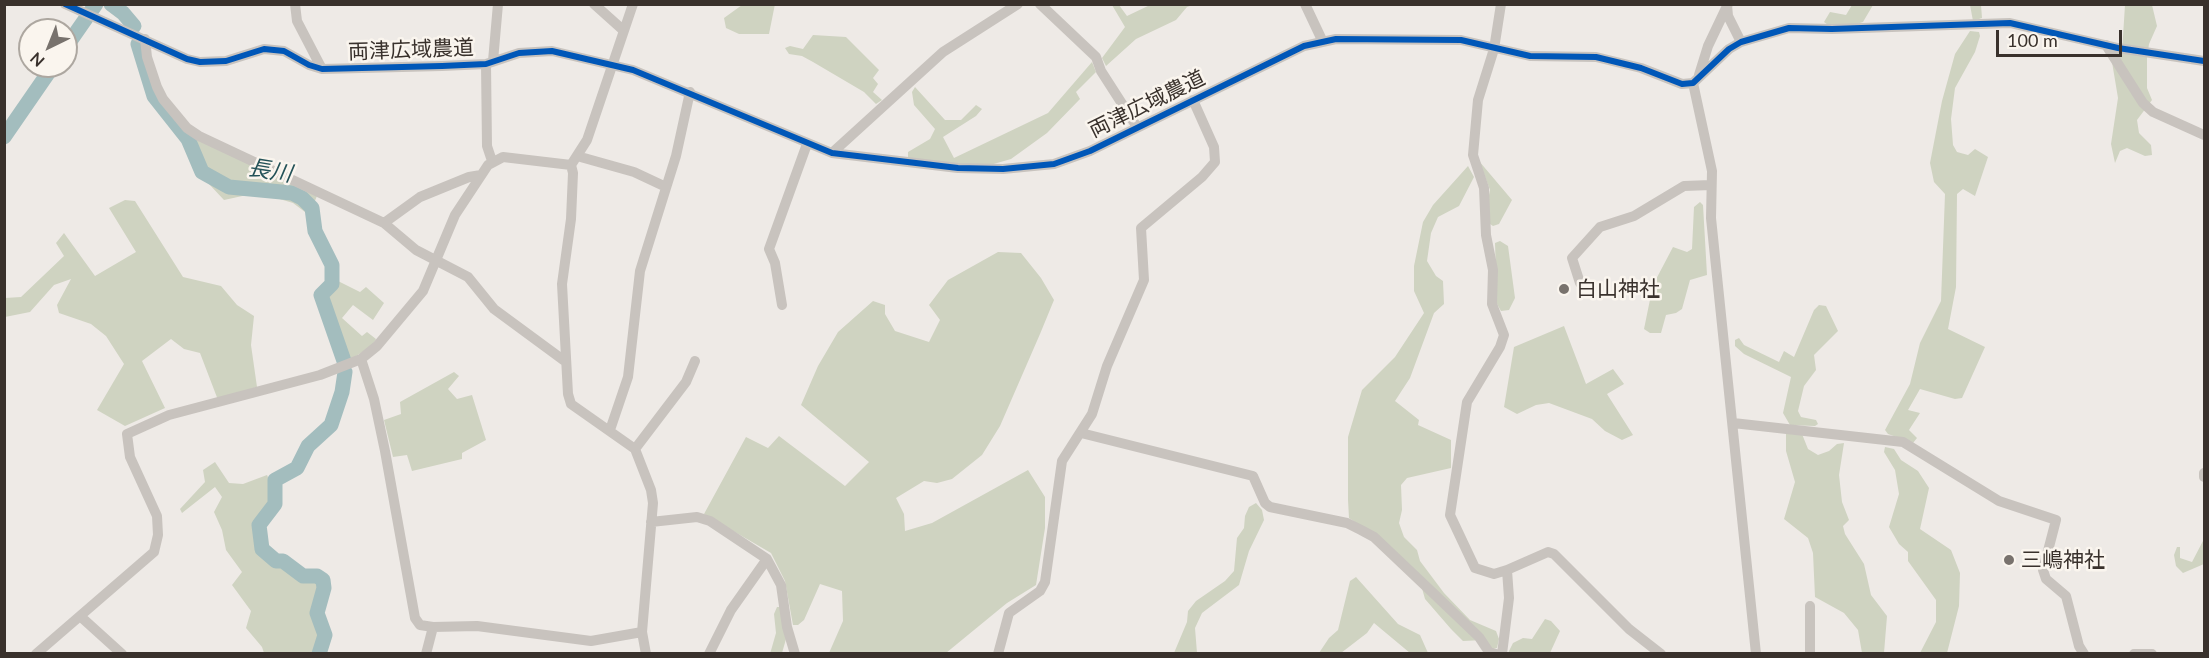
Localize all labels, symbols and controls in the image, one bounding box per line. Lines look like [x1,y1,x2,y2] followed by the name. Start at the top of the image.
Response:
[18,18,78,78] north arrow
[1999,18,2125,56] scale bar
[2007,29,2058,51] text: 100 m
[348,35,474,65] street label: 両津広域農道
[26,49,48,71] text: N
[1085,65,1209,143] street label: 両津広域農道
[246,155,294,187] water label: 長川
[1576,276,1660,302] place label: 白山神社
[1557,282,1571,296] marker: 白山神社
[2021,547,2105,573] place label: 三嶋神社
[2002,553,2016,567] marker: 三嶋神社

